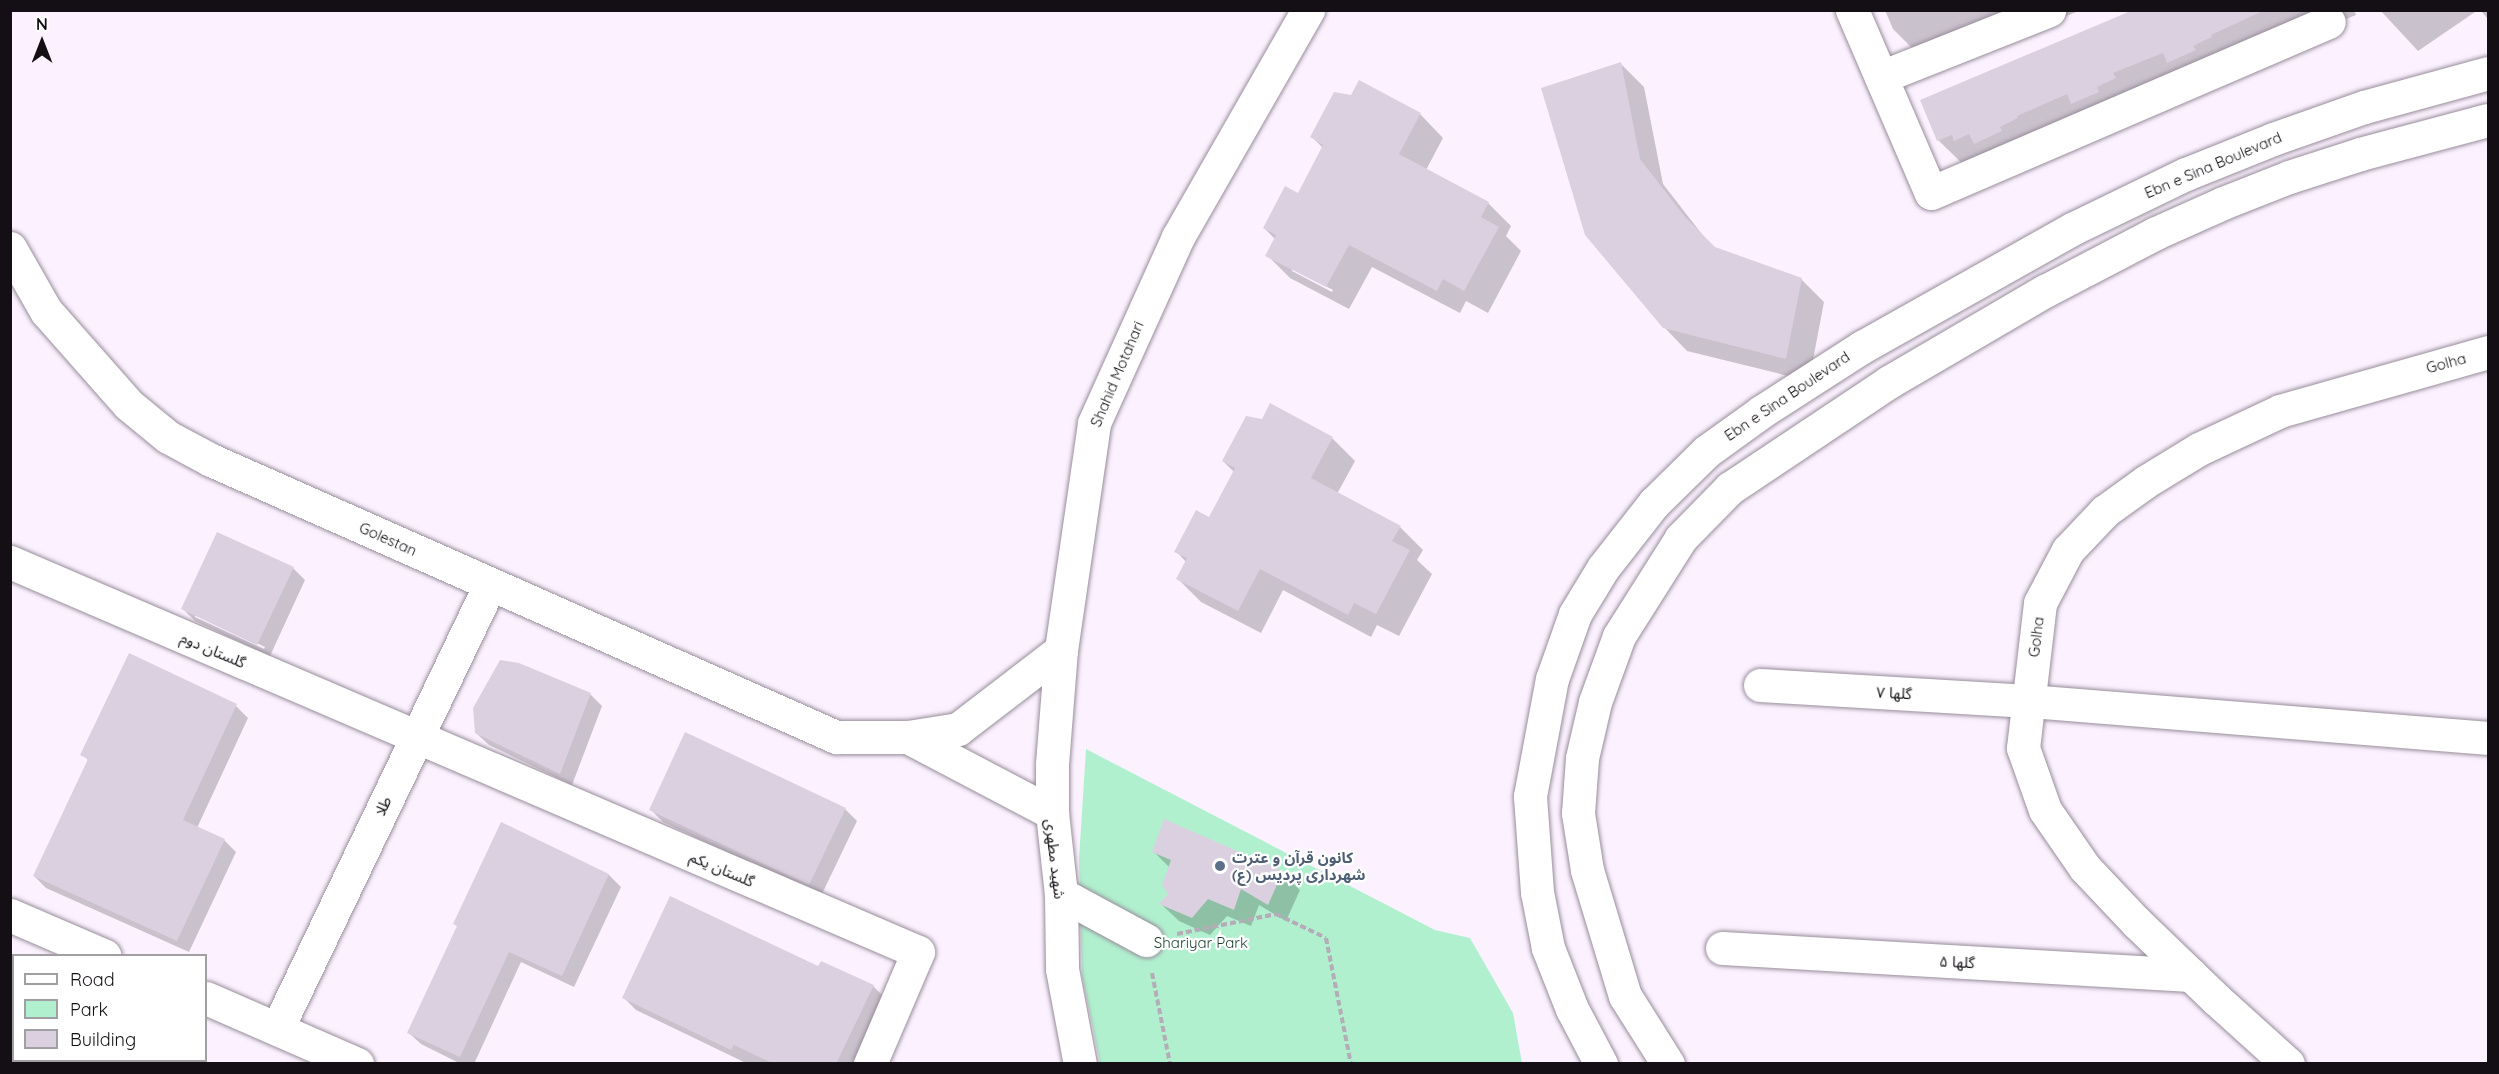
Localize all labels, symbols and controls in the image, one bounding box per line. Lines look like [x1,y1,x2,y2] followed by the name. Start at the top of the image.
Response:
[12,12,72,72] north arrow
[36,14,48,34] text: N
[2142,128,2284,202] street label: Ebn e Sina Boulevard
[1087,318,1147,430] street label: Shahid Motahari
[1721,347,1853,445] street label: Ebn e Sina Boulevard
[2424,349,2468,377] street label: Golha
[356,518,420,560] street label: Golestan
[2025,616,2047,658] street label: Golha
[178,628,248,672] street label: گلستان دوم
[1876,683,1912,703] street label: گلها ۷
[371,794,395,818] street label: طلا
[1041,818,1069,900] street label: شهید مطهری
[687,847,757,891] street label: گلستان یکم
[1232,848,1365,883] place label: کانون قرآن و عترت (ع) شهرداری پردیس
[1213,859,1227,873] marker: کانون قرآن و عترت (ع) شهرداری پردیس
[1154,934,1248,952] park label: Shariyar Park
[1939,952,1975,972] street label: گلها ۵
[12,954,207,1062] legend
[70,968,115,991] text: Road
[70,998,108,1021] text: Park
[70,1028,136,1051] text: Building

